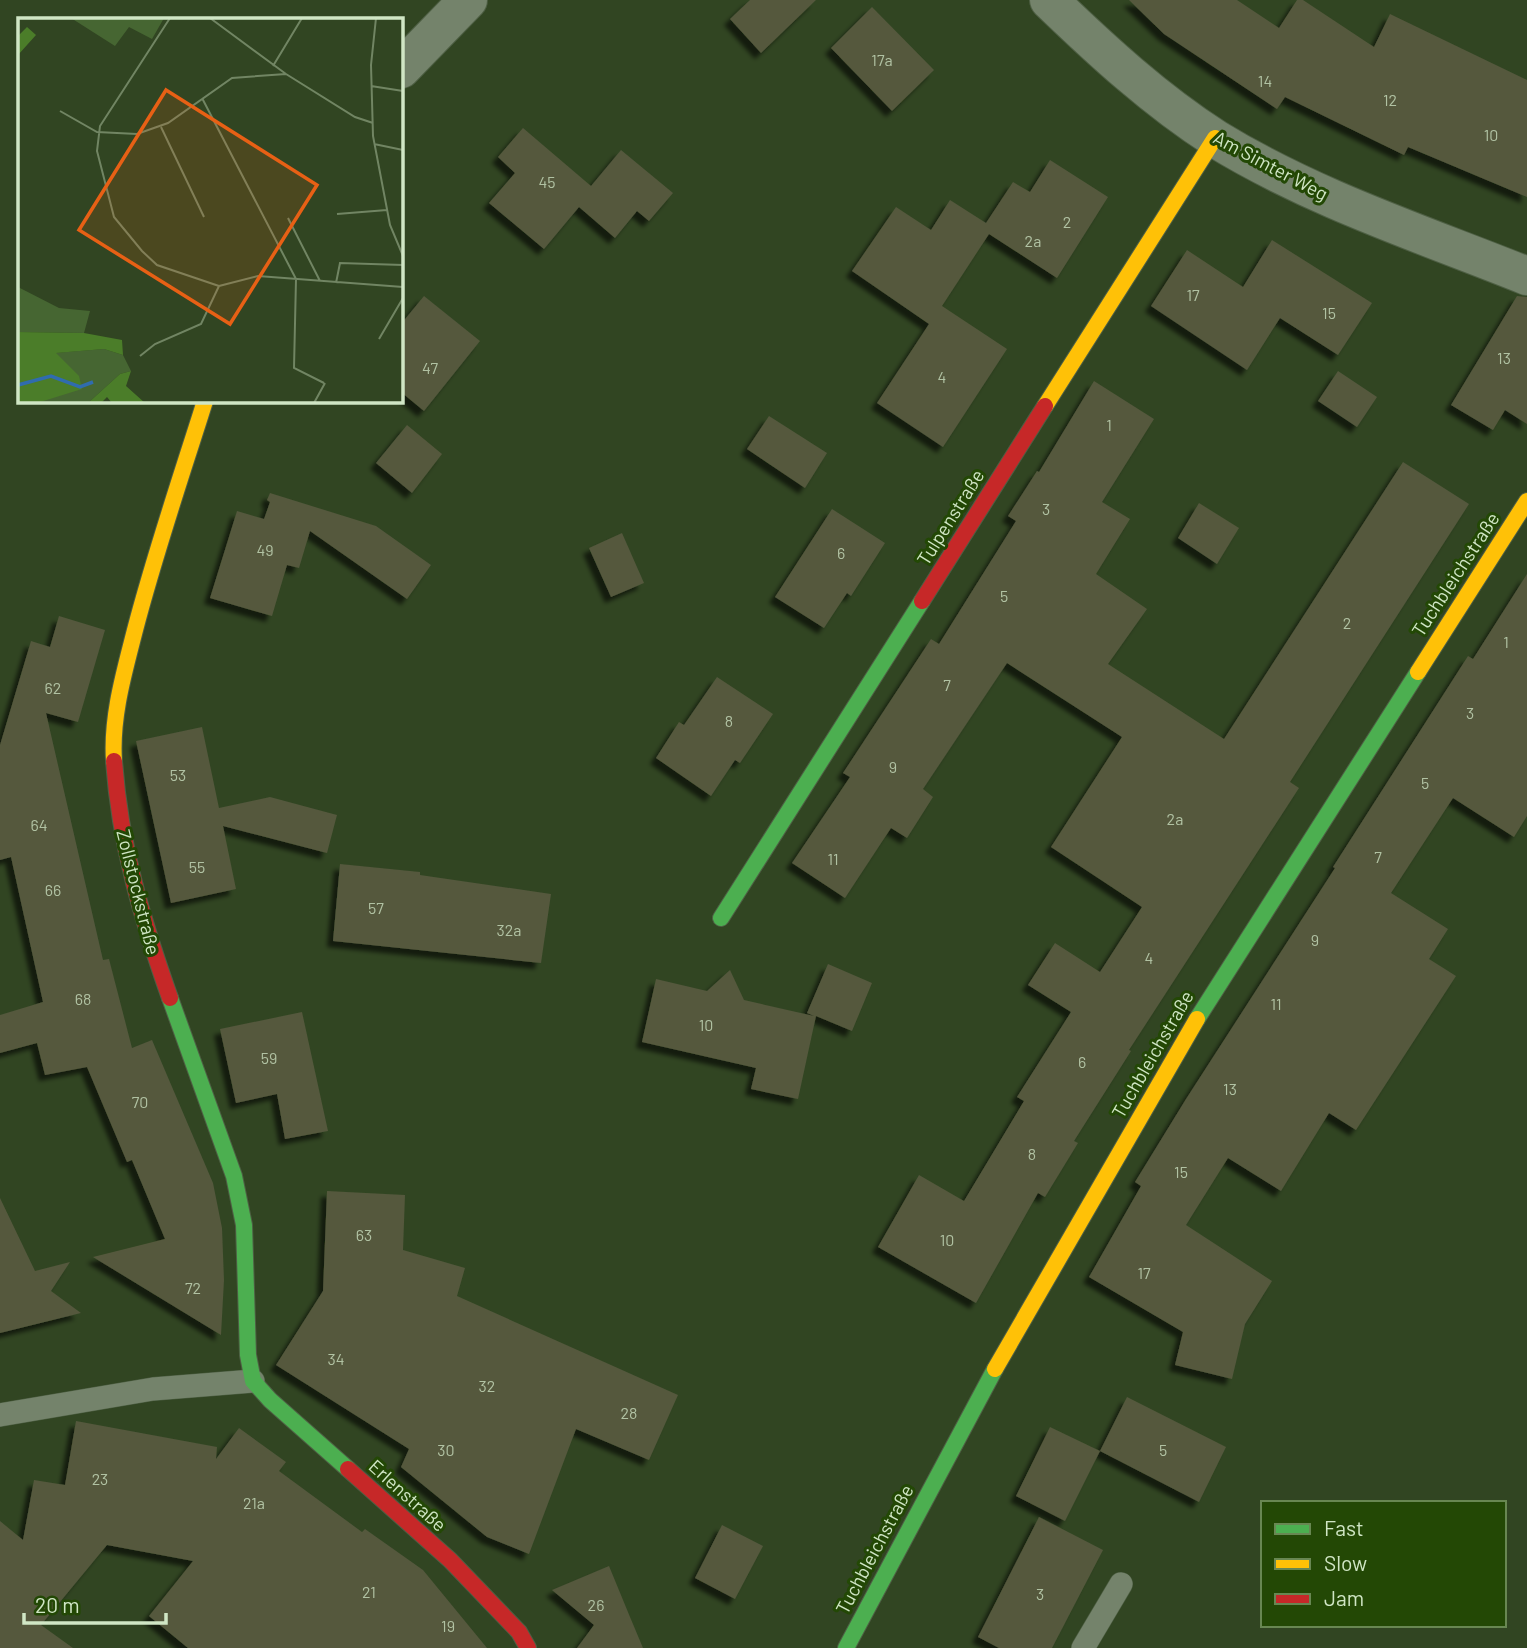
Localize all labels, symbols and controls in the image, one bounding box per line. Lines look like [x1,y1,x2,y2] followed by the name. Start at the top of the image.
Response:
[18,18,402,402] inset map
[871,50,893,69] house number: 17a
[1258,71,1272,90] house number: 14
[1383,90,1397,109] house number: 12
[1210,125,1332,205] street label: Am Simter Weg
[1484,125,1498,144] house number: 10
[538,172,556,191] house number: 45
[1063,212,1071,231] house number: 2
[1025,231,1041,250] house number: 2a
[1186,285,1200,304] house number: 17
[1322,303,1336,322] house number: 15
[1497,348,1511,367] house number: 13
[422,358,438,377] house number: 47
[938,367,946,386] house number: 4
[1106,415,1112,434] house number: 1
[911,465,989,569] street label: Tulpenstraße
[1042,499,1050,518] house number: 3
[1406,508,1504,640] street label: Tuchbleichstraße
[256,540,274,559] house number: 49
[837,543,845,562] house number: 6
[1000,586,1008,605] house number: 5
[1343,613,1351,632] house number: 2
[1503,632,1509,651] house number: 1
[943,675,951,694] house number: 7
[45,678,61,697] house number: 62
[1466,703,1474,722] house number: 3
[725,711,733,730] house number: 8
[889,757,897,776] house number: 9
[170,765,186,784] house number: 53
[1421,773,1429,792] house number: 5
[1167,809,1183,828] house number: 2a
[30,815,48,834] house number: 64
[112,827,166,957] street label: Zollstockstraße
[1374,847,1382,866] house number: 7
[827,849,839,868] house number: 11
[189,857,205,876] house number: 55
[45,880,61,899] house number: 66
[368,898,384,917] house number: 57
[497,920,522,939] house number: 32a
[1311,930,1319,949] house number: 9
[1145,948,1153,967] house number: 4
[1106,986,1198,1122] street label: Tuchbleichstraße
[75,989,91,1008] house number: 68
[1270,994,1282,1013] house number: 11
[699,1015,713,1034] house number: 10
[261,1048,277,1067] house number: 59
[1078,1052,1086,1071] house number: 6
[1223,1079,1237,1098] house number: 13
[132,1092,148,1111] house number: 70
[1028,1144,1036,1163] house number: 8
[1174,1162,1188,1181] house number: 15
[356,1225,372,1244] house number: 63
[940,1230,954,1249] house number: 10
[1137,1263,1151,1282] house number: 17
[185,1278,201,1297] house number: 72
[327,1349,345,1368] house number: 34
[479,1376,495,1395] house number: 32
[621,1403,637,1422] house number: 28
[437,1440,455,1459] house number: 30
[1159,1440,1167,1459] house number: 5
[364,1454,452,1536] street label: Erlenstraße
[92,1469,108,1488] house number: 23
[830,1480,918,1618] street label: Tuchbleichstraße
[243,1493,265,1512] house number: 21a
[1261,1501,1506,1627] legend
[1324,1515,1364,1540] text: Fast
[1324,1550,1367,1575] text: Slow
[24,1582,166,1626] scale bar
[362,1582,376,1601] house number: 21
[1036,1584,1044,1603] house number: 3
[1324,1585,1364,1610] text: Jam
[35,1592,80,1617] text: 20 m
[588,1595,604,1614] house number: 26
[441,1616,455,1635] house number: 19

